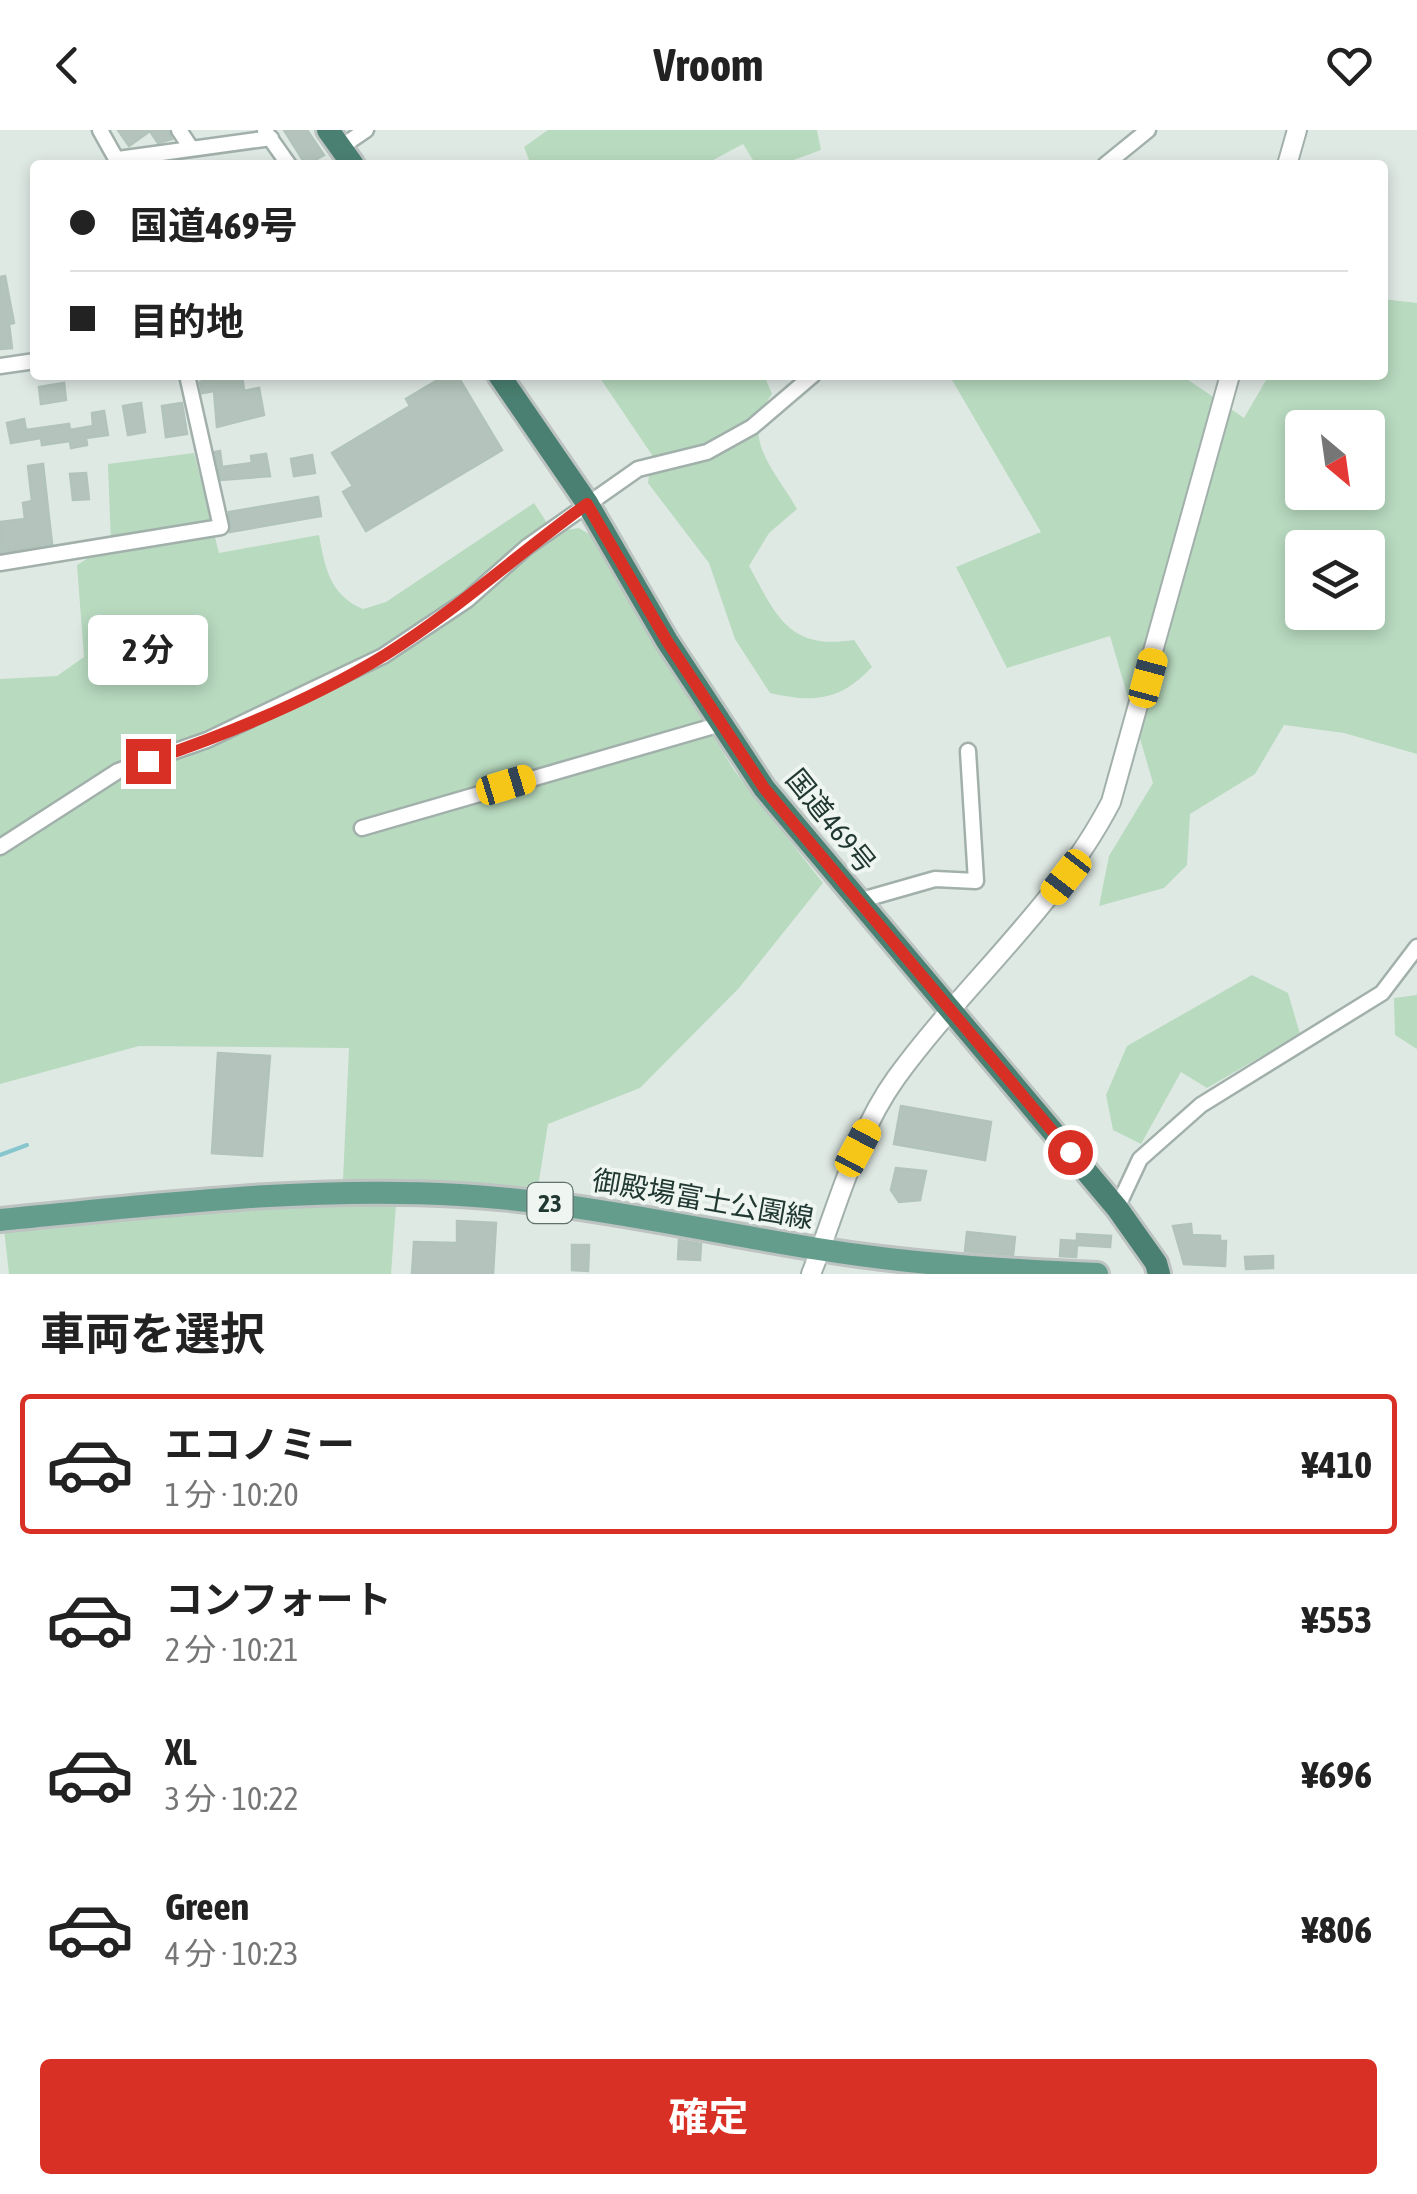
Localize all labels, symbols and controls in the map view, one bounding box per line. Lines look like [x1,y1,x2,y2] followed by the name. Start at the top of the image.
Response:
[40,38,95,93] icon: back
[1322,38,1377,93] icon: heart
[653,39,764,91] text: Vroom
[130,204,298,247] text: 国道469号
[130,300,244,343] text: 目的地
[1285,410,1385,510] north arrow
[1285,410,1385,630] map controls
[1285,530,1385,630] button: layers
[88,616,208,686] callout: 2 分
[122,631,174,668] text: 2 分
[1126,645,1170,711] car
[126,739,171,784] route end
[473,762,539,808] car
[780,763,882,879] street label: 国道469号
[1036,844,1096,910] car
[831,1114,885,1182] car
[1048,1130,1093,1175] route start
[590,1164,816,1234] street label: 御殿場富士公園線
[528,1183,572,1223] road number: 23
[40,1308,265,1360] text: 車両を選択
[45,1419,135,1509] icon: car
[165,1423,355,1466] text: エコノミー
[1302,1443,1372,1486] text: ¥410
[165,1476,299,1513] text: 1 分 · 10:20
[45,1574,135,1664] icon: car
[165,1578,392,1621] text: コンフォート
[1302,1598,1372,1641] text: ¥553
[165,1631,299,1668] text: 2 分 · 10:21
[45,1729,135,1819] icon: car
[165,1730,197,1773] text: XL
[1302,1753,1372,1796] text: ¥696
[165,1780,299,1817] text: 3 分 · 10:22
[45,1884,135,1974] icon: car
[165,1885,249,1928] text: Green
[1302,1908,1372,1951] text: ¥806
[165,1935,299,1972] text: 4 分 · 10:23
[40,2059,1377,2174] button: 確定

